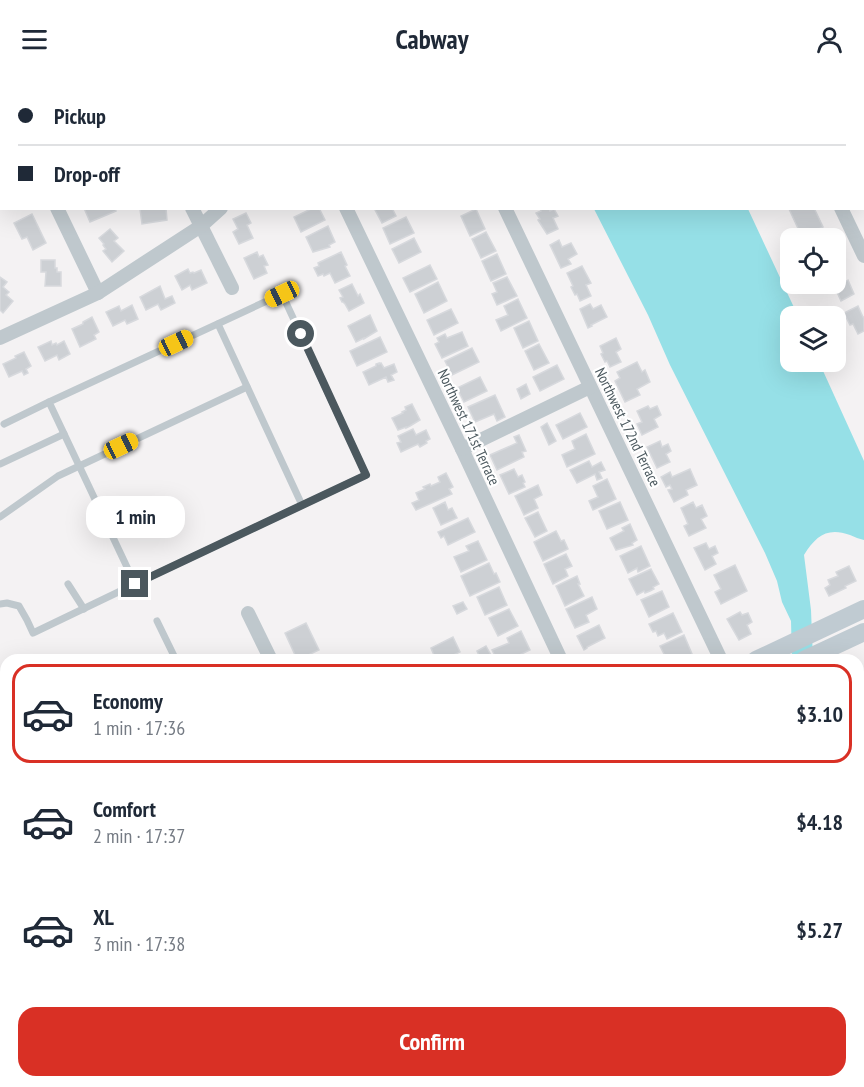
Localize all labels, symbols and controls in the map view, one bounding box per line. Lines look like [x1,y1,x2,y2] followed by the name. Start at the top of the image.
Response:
[395,22,469,56] text: Cabway
[18,23,51,56] icon: menu
[813,23,846,56] icon: person
[54,102,106,130] text: Pickup
[54,160,120,188] text: Drop-off
[780,228,846,372] map controls
[780,228,846,294] button: locate
[262,278,302,310] car
[780,306,846,372] button: layers
[287,320,314,347] route start
[156,327,196,359] car
[591,364,665,490] street label: Northwest 172nd Terrace
[434,366,504,488] street label: Northwest 171st Terrace
[101,430,141,462] car
[86,497,184,539] callout: 1 min
[115,504,156,530] text: 1 min
[121,570,148,597] route end
[21,687,75,741] icon: car
[93,687,163,715] text: Economy
[796,700,843,728] text: $3.10
[93,715,185,741] text: 1 min · 17:36
[21,795,75,849] icon: car
[93,795,156,823] text: Comfort
[796,808,843,836] text: $4.18
[93,823,185,849] text: 2 min · 17:37
[21,903,75,957] icon: car
[93,903,114,931] text: XL
[796,916,843,944] text: $5.27
[93,931,185,957] text: 3 min · 17:38
[18,1007,846,1076] button: Confirm

